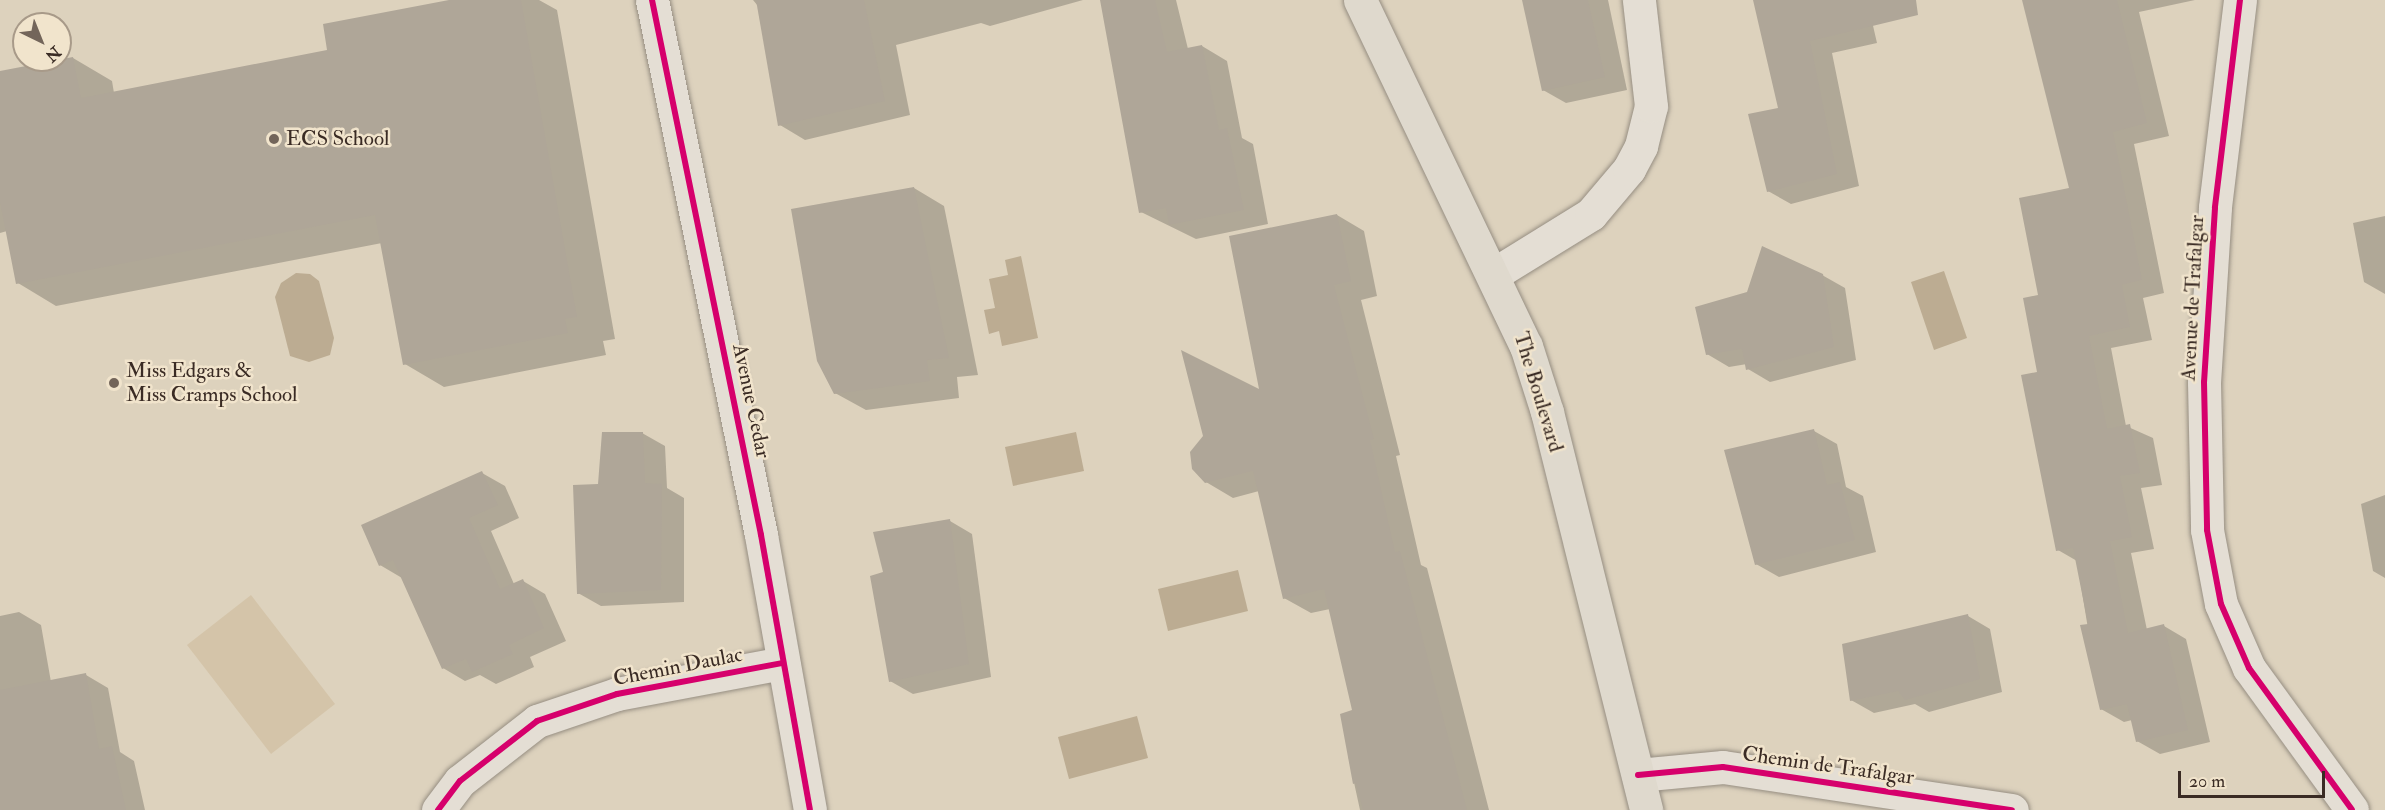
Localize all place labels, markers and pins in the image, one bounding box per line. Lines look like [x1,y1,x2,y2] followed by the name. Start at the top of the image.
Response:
[286,126,389,152] place label: ECS School
[267,132,281,146] marker: ECS School
[126,358,297,408] place label: Miss Edgars & Miss Cramps School
[107,376,121,390] marker: Miss Edgars & Miss Cramps School

